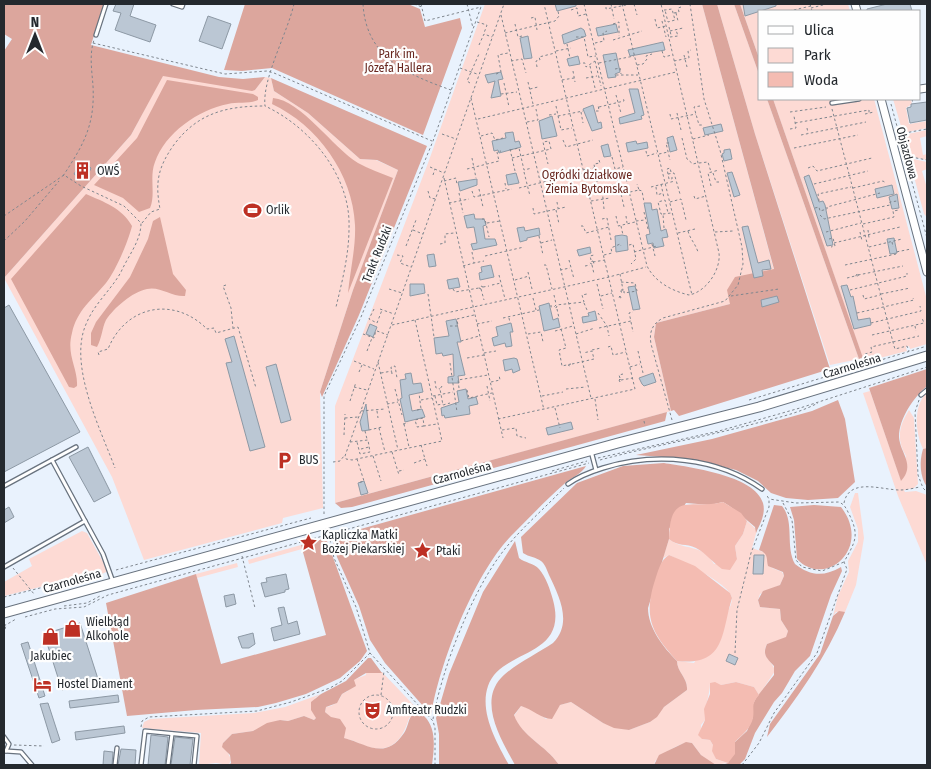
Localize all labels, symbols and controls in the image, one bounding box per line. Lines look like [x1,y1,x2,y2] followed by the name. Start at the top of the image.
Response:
[10,10,60,60] north arrow
[758,10,921,100] legend
[31,14,39,31] text: N
[804,21,834,39] text: Ulica
[804,46,831,64] text: Park
[364,47,432,75] park label: Park im. Józefa Hallera
[804,71,838,89] text: Woda
[893,125,921,181] street label: Objazdowa
[73,161,93,181] building icon: OWŚ
[97,163,119,178] place label: OWŚ
[542,168,632,196] park label: Ogródki działkowe Ziemia Bytomska
[242,200,262,220] sports icon: Orlik
[266,203,290,217] place label: Orlik
[359,224,395,284] street label: Trakt Rudzki
[821,351,883,381] street label: Czarnoleśna
[275,450,295,470] parking icon: BUS
[299,453,319,467] place label: BUS
[431,458,493,487] street label: Czarnoleśna
[322,528,404,556] place label: Kapliczka Matki Bożej Piekarskiej
[298,532,318,552] place icon: Kapliczka Matki Bożej Piekarskiej
[412,541,432,561] place icon: Ptaki
[436,544,461,558] place label: Ptaki
[41,566,103,596] street label: Czarnoleśna
[86,615,129,643] place label: Wielbłąd Alkohole
[62,619,82,639] shop icon: Wielbłąd Alkohole
[41,627,61,647] shop icon: Jakubiec
[30,649,72,663] place label: Jakubiec
[33,674,53,694] hotel icon: Hostel Diament
[57,677,133,691] place label: Hostel Diament
[362,700,382,720] theatre icon: Amfiteatr Rudzki
[386,703,467,717] place label: Amfiteatr Rudzki

